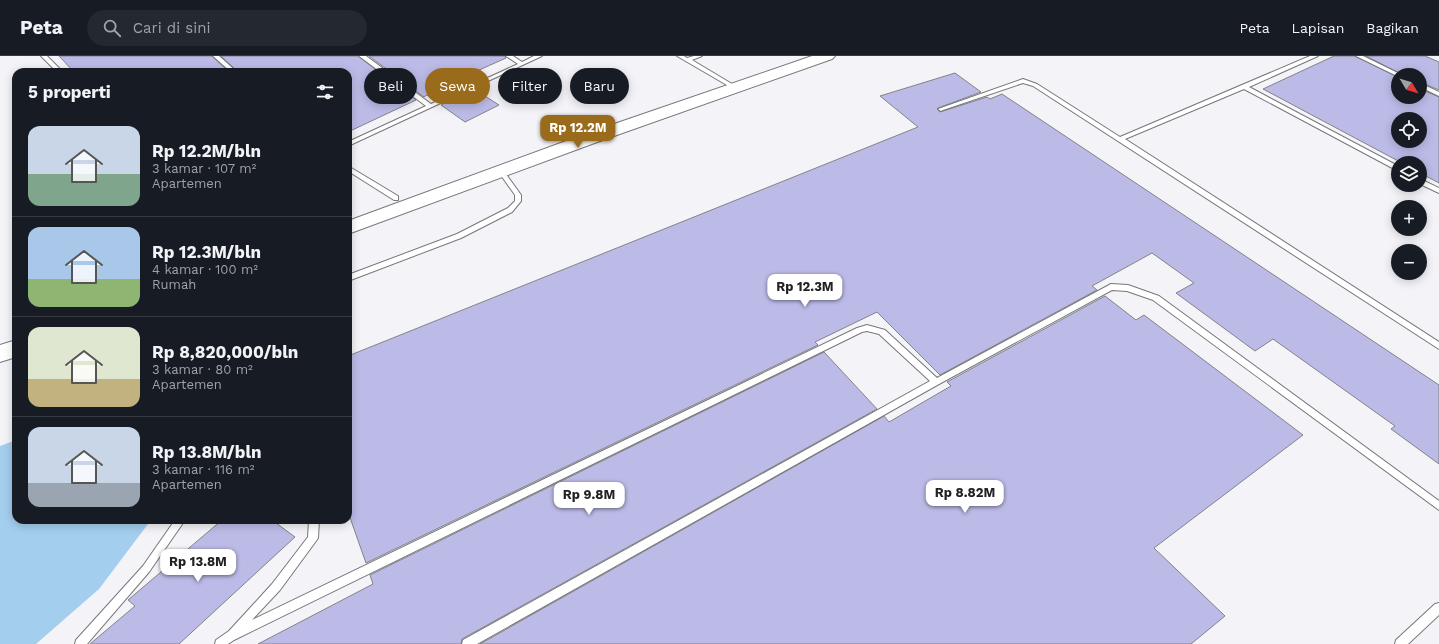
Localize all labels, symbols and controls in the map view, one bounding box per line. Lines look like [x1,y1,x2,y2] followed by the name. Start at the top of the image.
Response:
[87,10,367,46] search box
[20,16,63,39] text: Peta
[101,17,123,39] icon: search
[133,19,210,37] text: Cari di sini
[1240,20,1270,36] text: Peta
[1292,20,1344,36] text: Lapisan
[1366,20,1419,36] text: Bagikan
[364,68,417,104] chip: Beli
[425,68,490,104] chip: Sewa
[498,68,562,104] chip: Filter
[570,68,629,104] chip: Baru
[1391,68,1427,104] north arrow
[1391,68,1427,280] map controls
[314,81,336,103] icon: filters
[28,82,111,102] text: 5 properti
[1391,112,1427,148] button: locate
[537,115,619,149] pin: Rp 12.2M
[549,120,607,135] text: Rp 12.2M
[152,141,261,161] text: Rp 12.2M/bln
[60,142,108,190] icon: home
[1391,156,1427,192] button: layers
[152,161,256,176] text: 3 kamar · 107 m²
[152,176,222,191] text: Apartemen
[1391,200,1427,236] button: +
[152,242,261,262] text: Rp 12.3M/bln
[60,243,108,291] icon: home
[1391,244,1427,280] button: −
[152,262,258,277] text: 4 kamar · 100 m²
[764,274,846,308] pin: Rp 12.3M
[152,277,196,292] text: Rumah
[776,279,834,294] text: Rp 12.3M
[152,342,298,362] text: Rp 8,820,000/bln
[60,343,108,391] icon: home
[152,362,253,377] text: 3 kamar · 80 m²
[152,377,222,392] text: Apartemen
[152,442,262,462] text: Rp 13.8M/bln
[60,443,108,491] icon: home
[152,462,255,477] text: 3 kamar · 116 m²
[152,477,222,492] text: Apartemen
[924,480,1006,514] pin: Rp 8.82M
[552,482,626,516] pin: Rp 9.8M
[935,485,995,500] text: Rp 8.82M
[563,487,615,502] text: Rp 9.8M
[157,549,239,583] pin: Rp 13.8M
[169,554,227,569] text: Rp 13.8M

